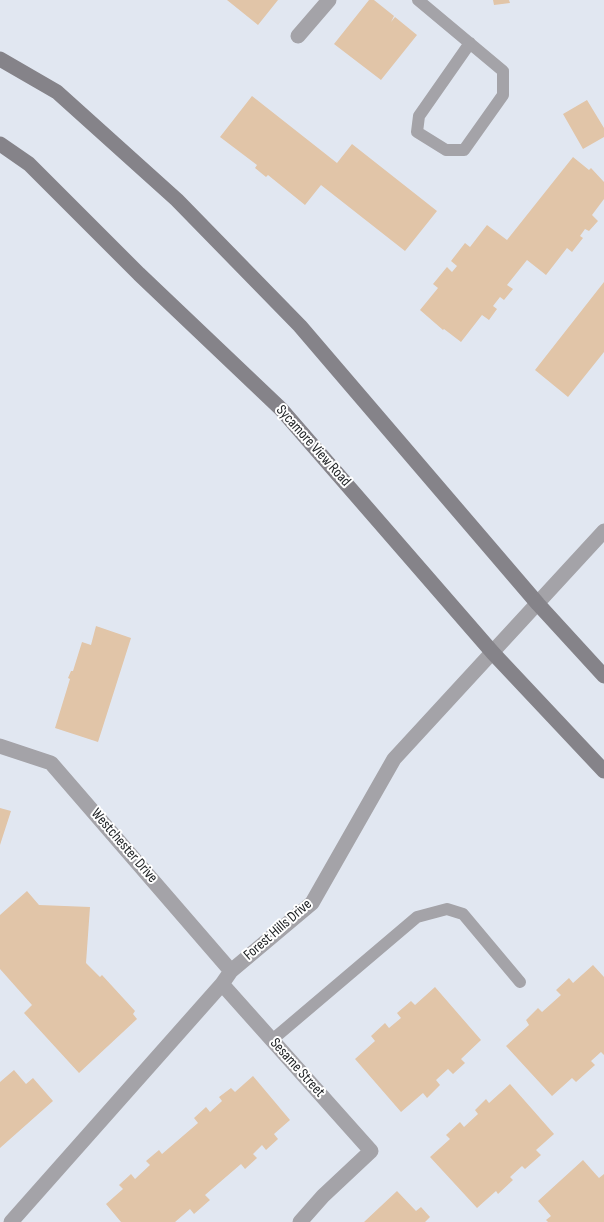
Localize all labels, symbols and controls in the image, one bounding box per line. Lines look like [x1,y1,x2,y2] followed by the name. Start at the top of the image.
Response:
[272,402,354,490] street label: Sycamore View Road
[87,805,161,887] street label: Westchester Drive
[240,896,316,964] street label: Forest Hills Drive
[266,1035,328,1101] street label: Sesame Street

